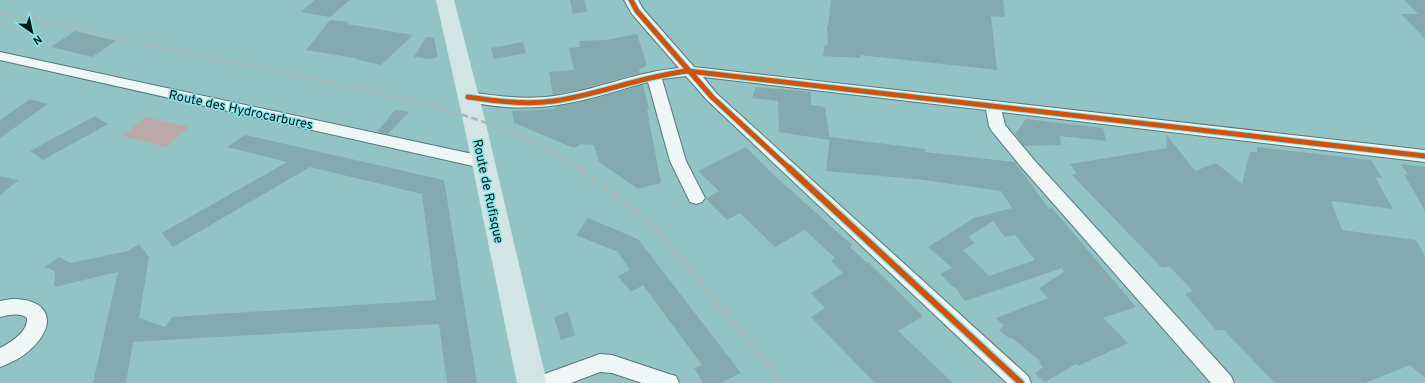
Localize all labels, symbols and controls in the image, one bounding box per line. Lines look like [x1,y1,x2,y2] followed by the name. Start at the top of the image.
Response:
[12,12,52,52] north arrow
[30,31,44,47] text: N
[167,88,314,134] street label: Route des Hydrocarbures
[468,138,506,245] street label: Route de Rufisque

